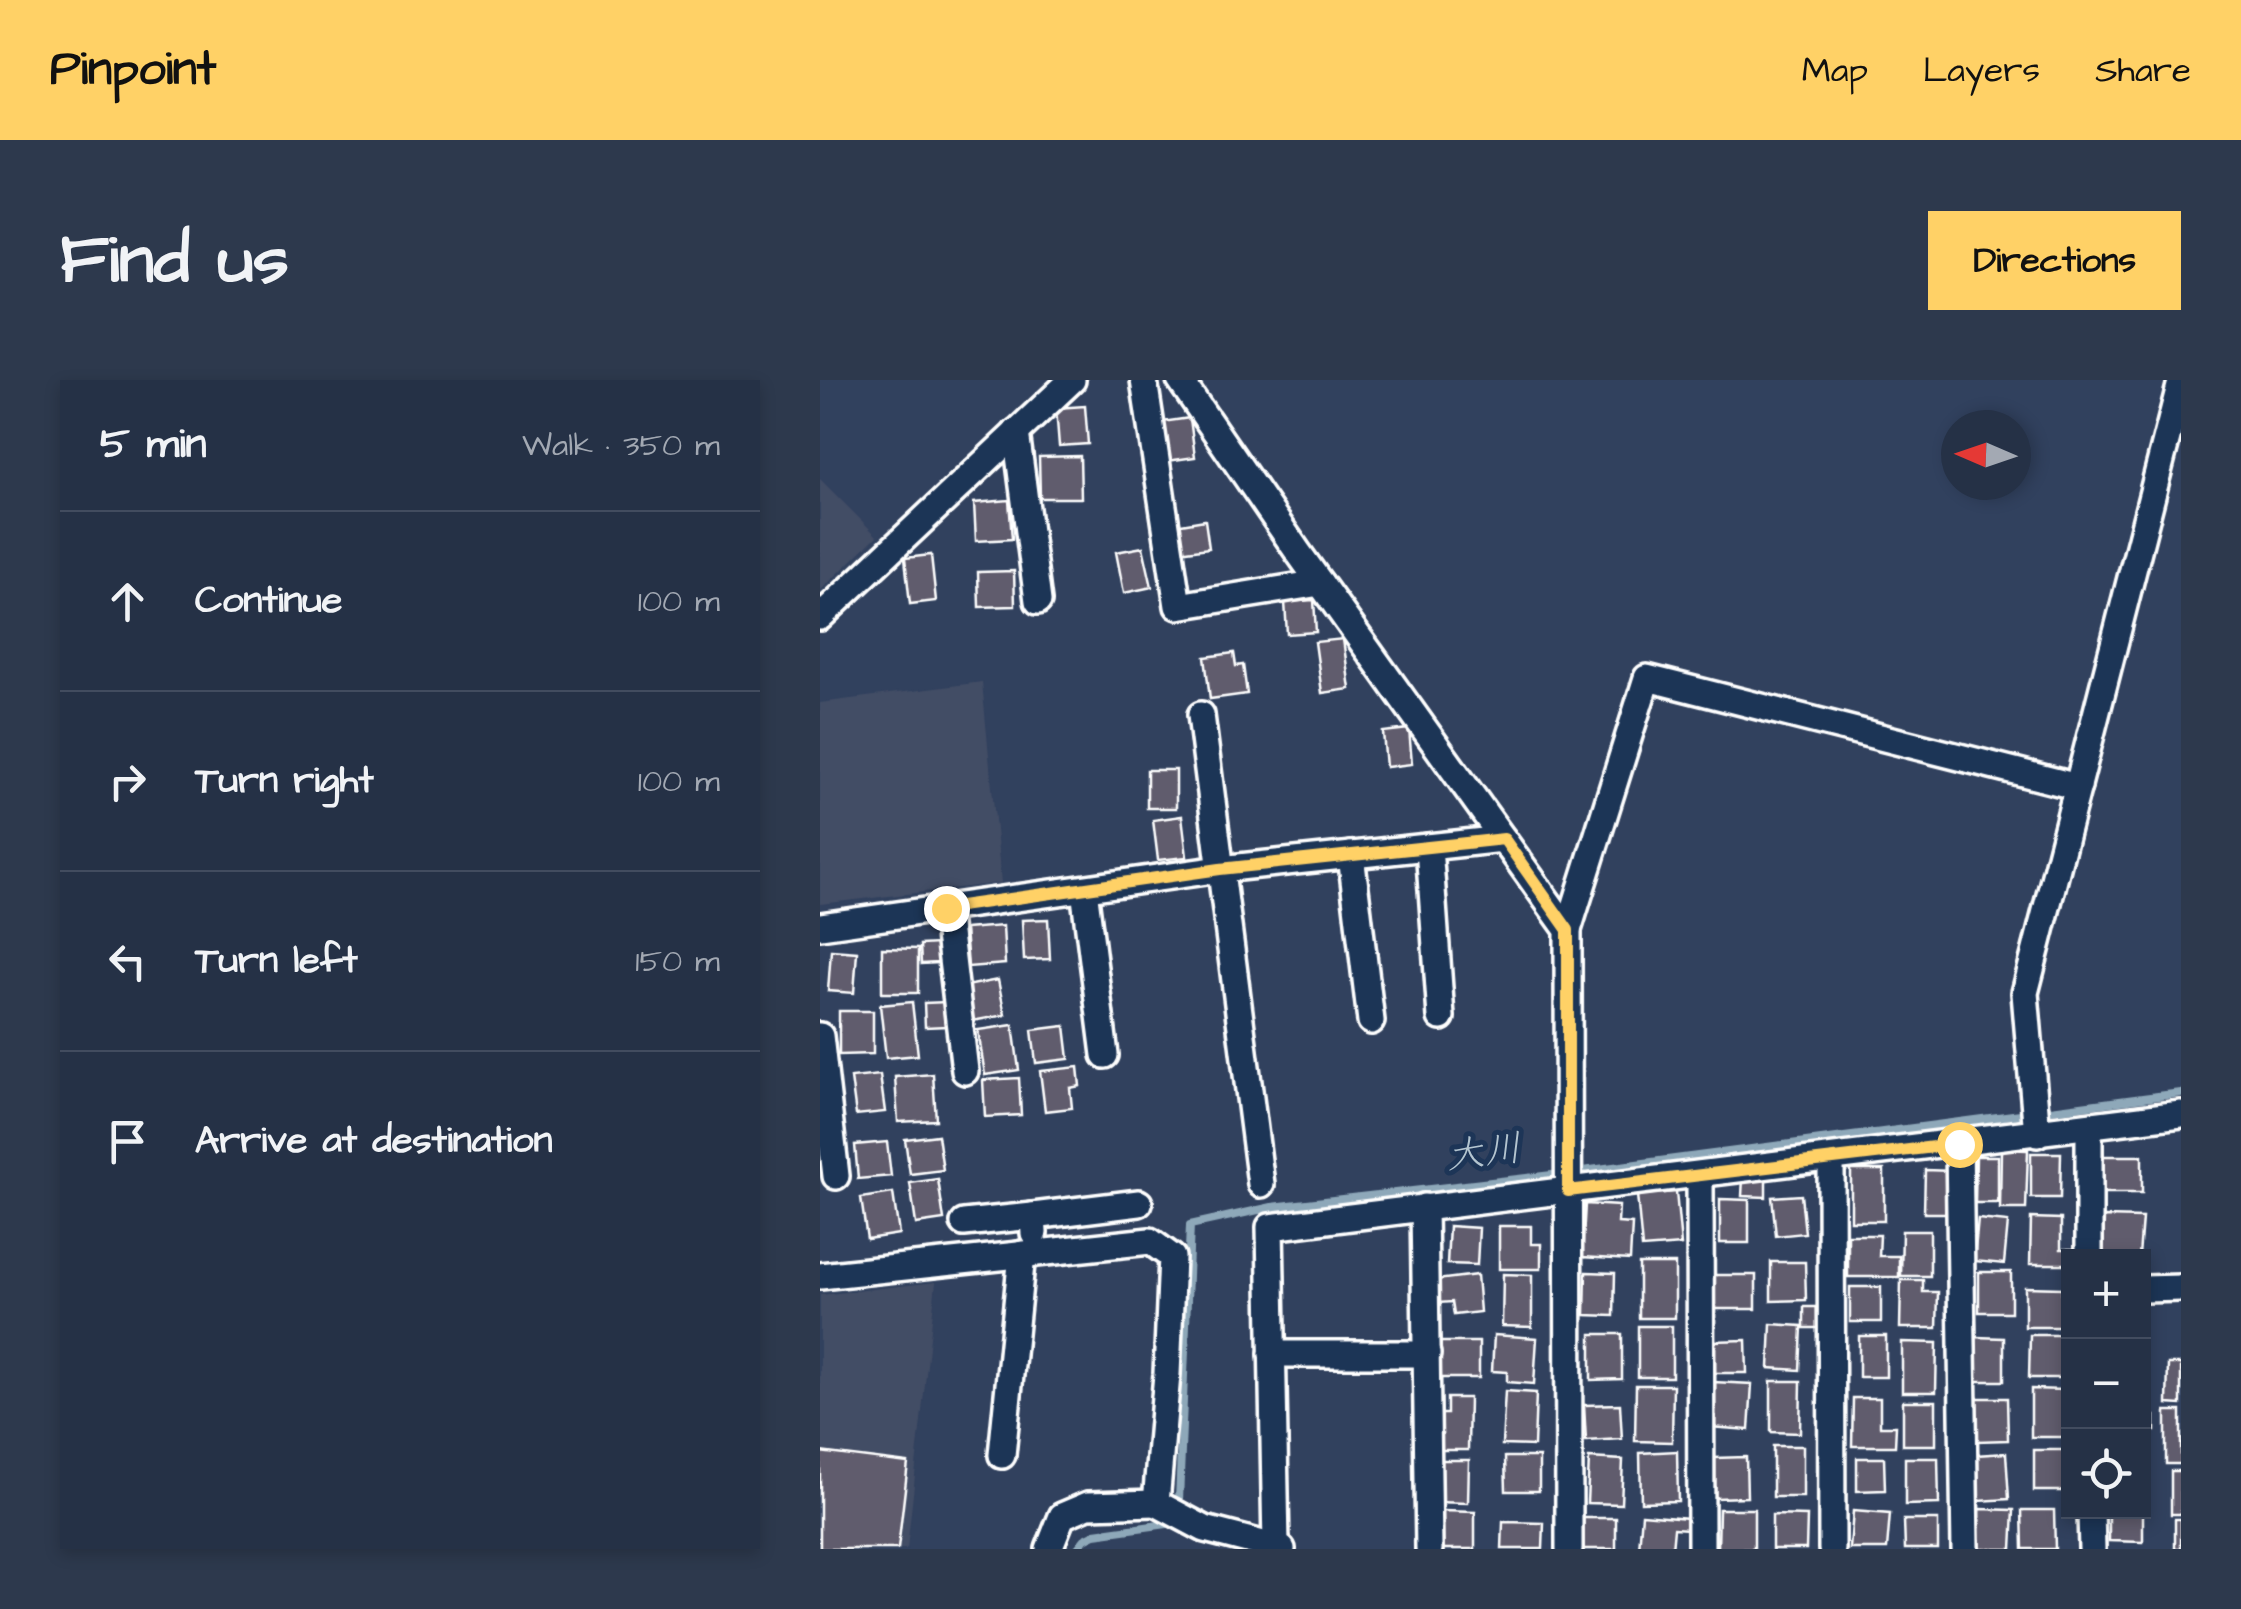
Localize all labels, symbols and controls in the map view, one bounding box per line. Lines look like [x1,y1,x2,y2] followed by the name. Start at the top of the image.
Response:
[50,37,216,103] text: Pinpoint
[1802,46,1868,95] text: Map
[1923,46,2040,95] text: Layers
[2095,46,2191,95] text: Share
[1928,211,2181,310] button: Directions
[60,212,289,309] text: Find us
[1941,410,2031,500] north arrow
[100,416,207,474] text: 5 min
[522,423,720,468] text: Walk · 350 m
[100,574,155,629] icon: ahead
[195,575,342,627] text: Continue
[638,579,720,624] text: 100 m
[100,754,155,809] icon: right
[195,755,374,807] text: Turn right
[638,759,720,804] text: 100 m
[924,886,970,932] route end
[100,934,155,989] icon: left
[195,935,358,987] text: Turn left
[635,939,720,984] text: 150 m
[100,1114,155,1169] icon: arrive
[195,1115,552,1167] text: Arrive at destination
[1937,1122,1983,1168] route start
[1443,1123,1525,1183] water label: 大川
[2061,1249,2151,1519] map controls
[2061,1249,2151,1339] button: +
[2061,1339,2151,1429] button: −
[2061,1429,2151,1519] button: locate

